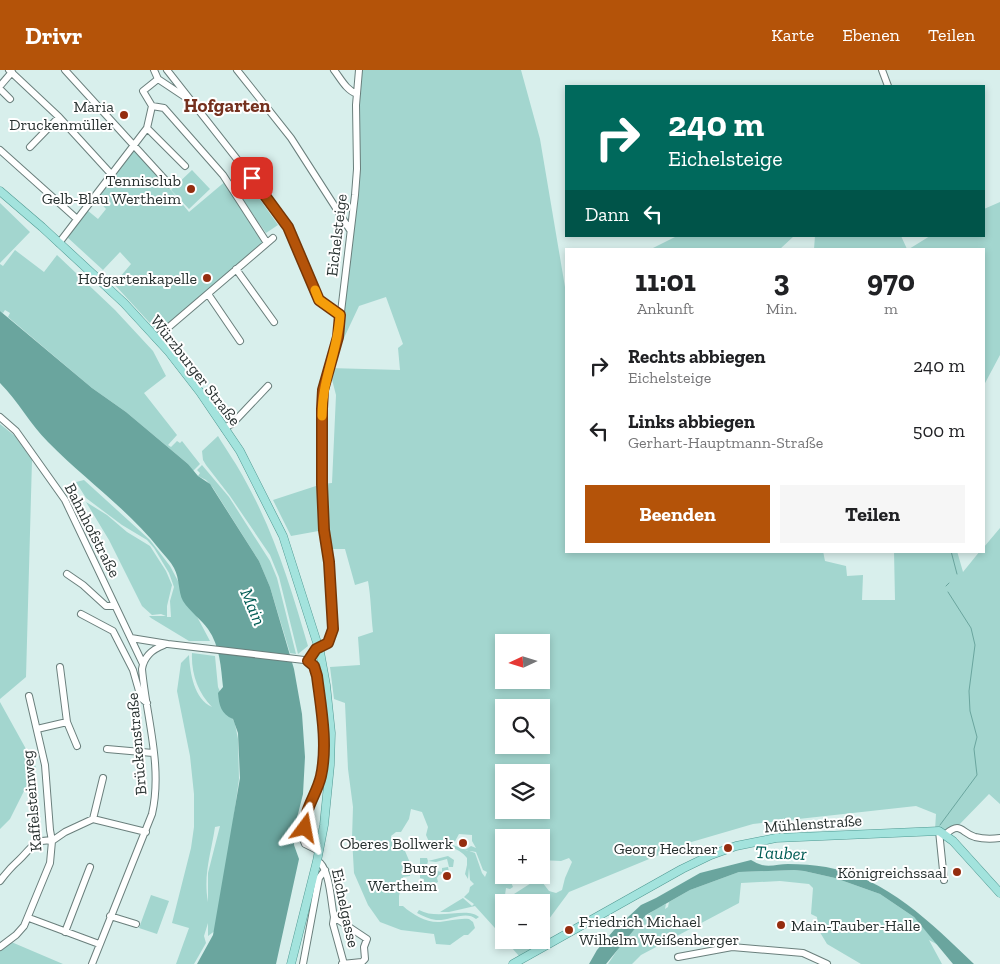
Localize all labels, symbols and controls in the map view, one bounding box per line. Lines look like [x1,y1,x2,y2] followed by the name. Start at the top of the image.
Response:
[25,21,82,50] text: Drivr
[771,24,814,46] text: Karte
[842,24,900,46] text: Ebenen
[928,24,975,46] text: Teilen
[183,94,271,117] district label: Hofgarten
[9,97,114,134] place label: Maria Druckenmüller
[668,103,764,145] text: 240 m
[585,105,650,170] icon: right
[118,109,130,121] marker: Maria Druckenmüller
[668,145,782,172] text: Eichelsteige
[231,157,273,199] pin
[238,164,266,192] icon: arrive
[42,171,181,208] place label: Tennisclub Gelb-Blau Wertheim
[185,183,197,195] marker: Tennisclub Gelb-Blau Wertheim
[322,193,351,278] street label: Eichelsteige
[639,200,667,228] icon: left
[585,203,629,226] text: Dann
[635,263,696,299] text: 11:01
[773,263,789,299] text: 3
[867,263,915,299] text: 970
[78,269,197,288] place label: Hofgartenkapelle
[201,272,213,284] marker: Hofgartenkapelle
[637,299,694,318] text: Ankunft
[766,299,797,318] text: Min.
[884,299,898,318] text: m
[147,311,245,429] street label: Würzburger Straße
[628,345,766,368] text: Rechts abbiegen
[585,352,613,380] icon: right
[913,354,965,377] text: 240 m
[628,368,711,387] text: Eichelsteige
[628,410,755,433] text: Links abbiegen
[585,417,613,445] icon: left
[913,419,965,442] text: 500 m
[628,433,823,452] text: Gerhart-Hauptmann-Straße
[61,480,124,580] street label: Bahnhofstraße
[585,485,770,543] button: Beenden
[780,485,965,543] button: Teilen
[235,585,271,629] water label: Main
[495,634,550,689] north arrow
[495,634,550,949] map controls
[123,692,150,796] street label: Brückenstraße
[495,699,550,754] button: search
[18,749,45,853] street label: Kaffelsteinweg
[495,764,550,819] button: layers
[278,801,330,853] position arrow
[763,811,863,836] street label: Mühlenstraße
[495,829,550,884] button: +
[340,834,454,853] place label: Oberes Bollwerk
[457,837,469,849] marker: Oberes Bollwerk
[614,839,718,858] place label: Georg Heckner
[755,841,808,865] water label: Tauber
[722,842,734,854] marker: Georg Heckner
[368,858,437,895] place label: Burg Wertheim
[838,863,947,882] place label: Königreichssaal
[951,866,963,878] marker: Königreichssaal
[328,867,363,949] street label: Eichelgasse
[441,870,453,882] marker: Burg Wertheim
[495,894,550,949] button: −
[579,912,739,949] place label: Friedrich Michael Wilhelm Weißenberger
[791,916,920,935] place label: Main-Tauber-Halle
[775,919,787,931] marker: Main-Tauber-Halle
[563,924,575,936] marker: Friedrich Michael Wilhelm Weißenberger

